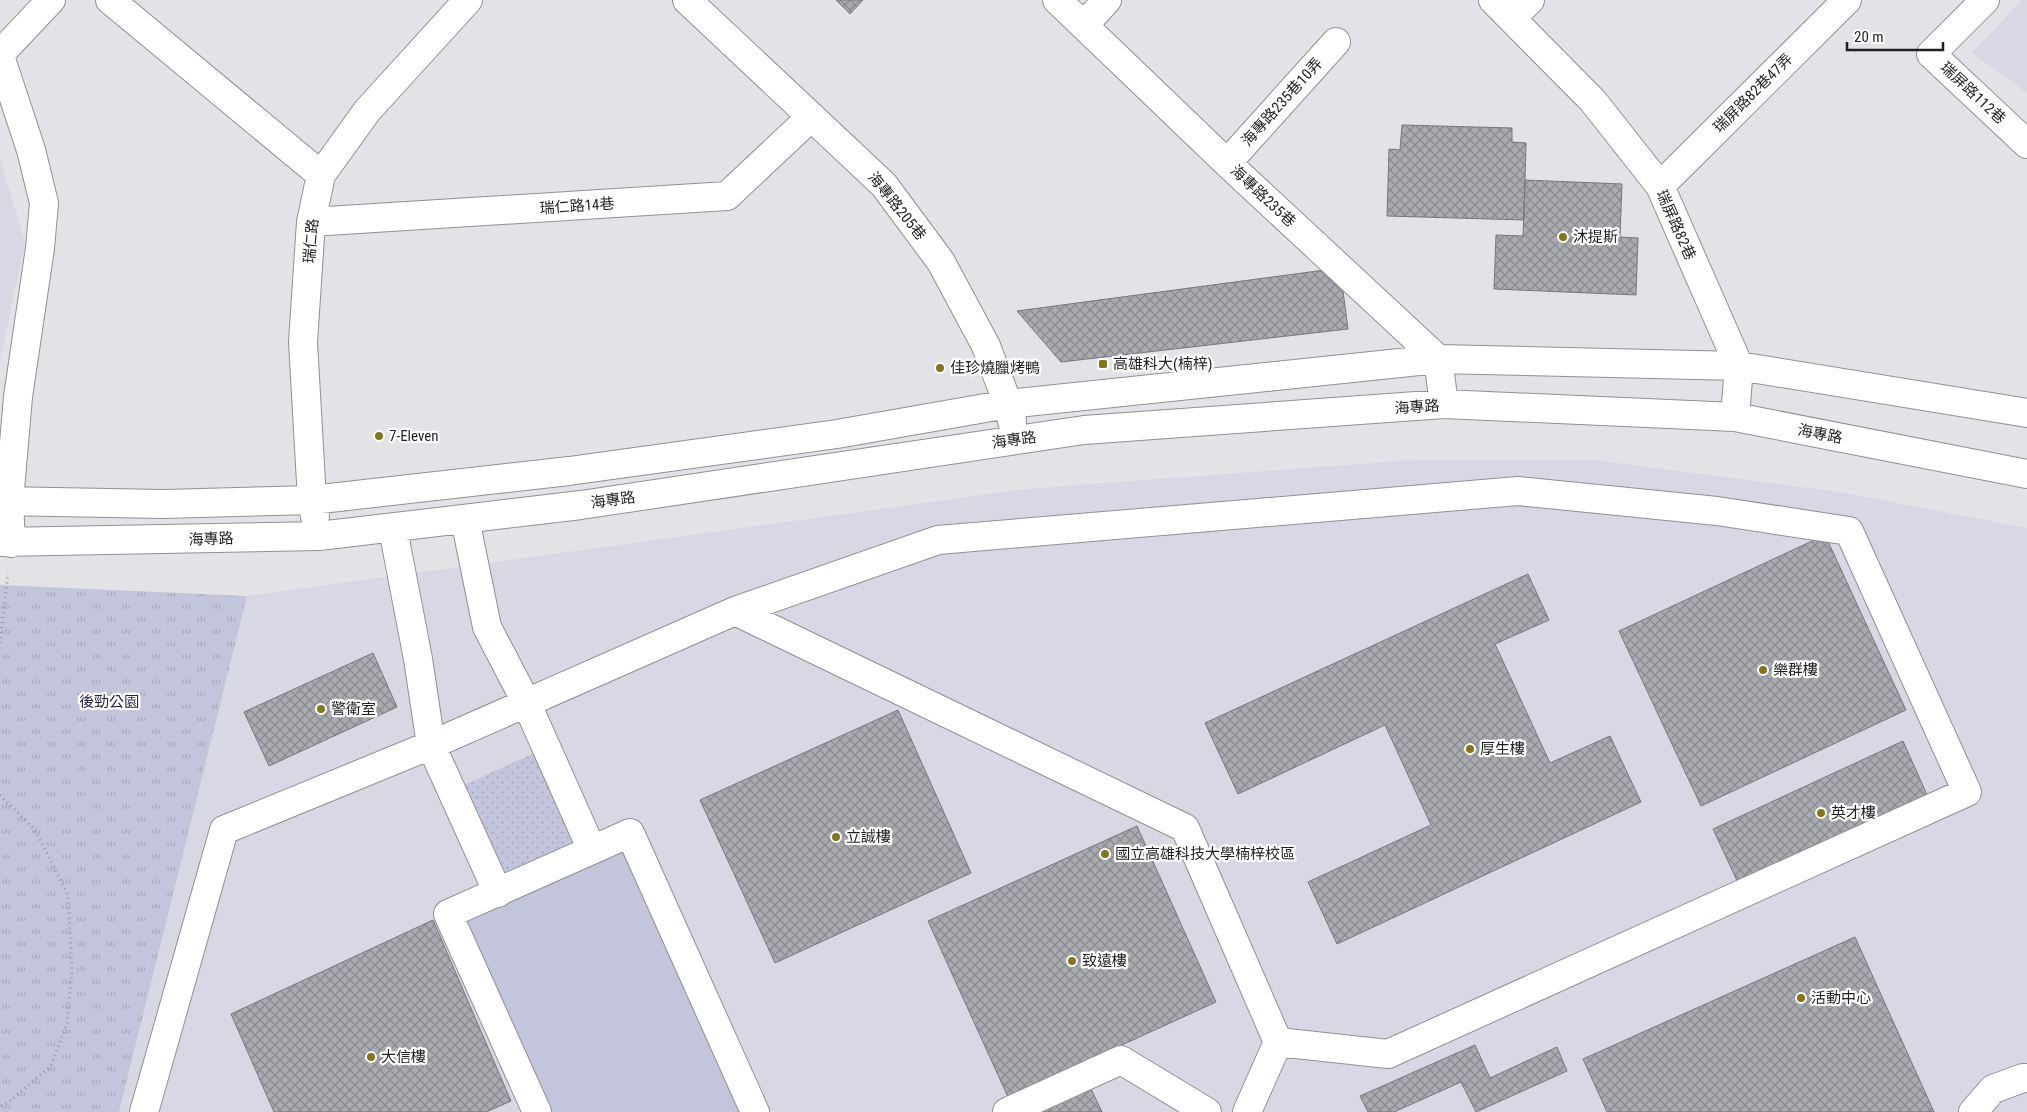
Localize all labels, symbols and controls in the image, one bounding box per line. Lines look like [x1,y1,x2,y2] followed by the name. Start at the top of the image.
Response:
[1847,20,1943,52] scale bar
[1854,28,1884,46] text: 20 m
[1710,50,1796,136] street label: 瑞屏路82巷47弄
[1238,54,1326,150] street label: 海專路235巷10弄
[1937,58,2009,128] street label: 瑞屏路112巷
[1227,161,1299,231] street label: 海專路235巷
[864,168,930,244] street label: 海專路205巷
[1653,187,1699,263] street label: 瑞屏路82巷
[539,194,615,218] street label: 瑞仁路14巷
[300,218,322,264] street label: 瑞仁路
[1573,228,1618,246] place label: 沐提斯
[1557,231,1569,243] marker: 沐提斯
[1113,355,1213,373] place label: 高雄科大(楠梓)
[1097,358,1109,370] marker: 高雄科大(楠梓)
[950,359,1040,377] place label: 佳珍燒臘烤鴨
[934,362,946,374] marker: 佳珍燒臘烤鴨
[1394,396,1440,418] street label: 海專路
[1796,421,1844,447] street label: 海專路
[389,427,439,445] place label: 7-Eleven
[990,428,1038,452] street label: 海專路
[373,430,385,442] marker: 7-Eleven
[589,488,637,512] street label: 海專路
[188,529,234,549] street label: 海專路
[1773,661,1818,679] place label: 樂群樓
[1757,664,1769,676] marker: 樂群樓
[79,693,139,711] park label: 後勁公園
[331,700,376,718] place label: 警衛室
[315,703,327,715] marker: 警衛室
[1480,740,1525,758] place label: 厚生樓
[1464,743,1476,755] marker: 厚生樓
[1831,804,1876,822] place label: 英才樓
[1815,807,1827,819] marker: 英才樓
[846,828,891,846] place label: 立誠樓
[830,831,842,843] marker: 立誠樓
[1115,845,1295,863] place label: 國立高雄科技大學楠梓校區
[1099,848,1111,860] marker: 國立高雄科技大學楠梓校區
[1082,952,1127,970] place label: 致遠樓
[1066,955,1078,967] marker: 致遠樓
[1811,989,1871,1007] place label: 活動中心
[1795,992,1807,1004] marker: 活動中心
[381,1048,426,1066] place label: 大信樓
[365,1051,377,1063] marker: 大信樓

